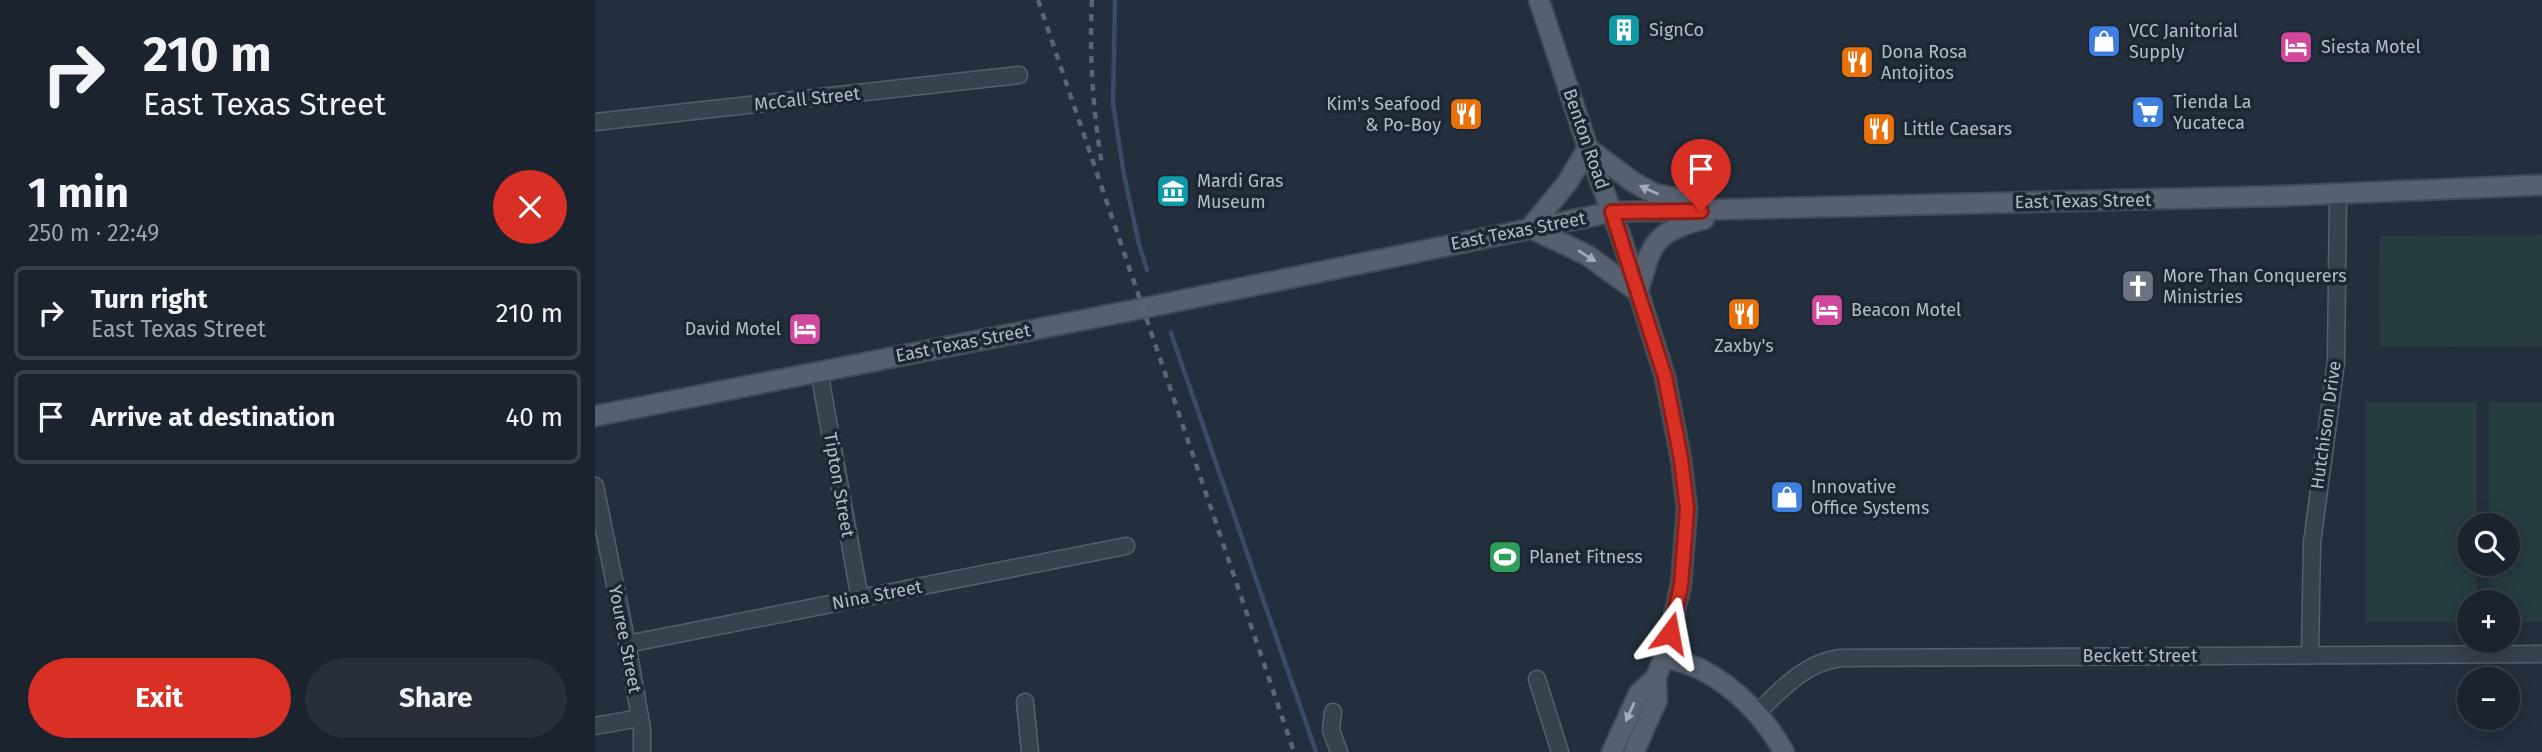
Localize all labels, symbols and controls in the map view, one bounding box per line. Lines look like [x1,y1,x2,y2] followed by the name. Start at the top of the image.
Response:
[1605,11,1643,49] building icon: SignCo
[1649,19,1704,41] place label: SignCo
[2129,20,2238,63] place label: VCC Janitorial Supply
[2085,22,2123,60] shop icon: VCC Janitorial Supply
[143,25,272,84] text: 210 m
[28,28,119,119] icon: right
[2277,28,2315,66] hotel icon: Siesta Motel
[2321,36,2421,58] place label: Siesta Motel
[1881,41,1967,84] place label: Dona Rosa Antojitos
[1838,43,1876,81] restaurant icon: Dona Rosa Antojitos
[753,82,861,115] street label: McCall Street
[143,85,386,123] text: East Texas Street
[1559,86,1613,192] street label: Benton Road
[2173,91,2252,134] place label: Tienda La Yucateca
[1326,93,1441,136] place label: Kim's Seafood & Po-Boy
[2129,93,2167,131] supermarket icon: Tienda La Yucateca
[1447,95,1485,133] restaurant icon: Kim's Seafood & Po-Boy
[1860,110,1898,148] restaurant icon: Little Caesars
[1903,118,2012,140] place label: Little Caesars
[1671,139,1731,211] pin
[1682,150,1720,188] icon: arrive
[28,168,129,218] text: 1 min
[493,170,567,244] button: close
[1197,170,1284,213] place label: Mardi Gras Museum
[1154,172,1192,210] museum icon: Mardi Gras Museum
[1638,184,1659,195] one-way arrow
[2014,189,2152,213] street label: East Texas Street
[1449,207,1588,255] street label: East Texas Street
[28,219,159,247] text: 250 m · 22:49
[1577,249,1596,262] one-way arrow
[2163,265,2347,308] place label: More Than Conquerers Ministries
[2119,267,2157,305] church icon: More Than Conquerers Ministries
[91,284,208,315] text: Turn right
[1808,291,1846,329] hotel icon: Beacon Motel
[32,294,70,332] icon: right
[1725,295,1763,333] restaurant icon: Zaxby's
[496,298,563,329] text: 210 m
[1851,299,1961,321] place label: Beacon Motel
[786,310,824,348] hotel icon: David Motel
[91,315,266,343] text: East Texas Street
[685,318,781,340] place label: David Motel
[894,319,1033,367] street label: East Texas Street
[1714,335,1774,357] place label: Zaxby's
[2306,359,2346,491] street label: Hutchison Drive
[32,398,70,436] icon: arrive
[91,402,335,433] text: Arrive at destination
[505,402,563,433] text: 40 m
[819,431,859,540] street label: Tipton Street
[1811,476,1929,519] place label: Innovative Office Systems
[1768,478,1806,516] shop icon: Innovative Office Systems
[2457,513,2520,730] map controls
[2457,513,2520,576] button: search
[1486,538,1524,576] sports icon: Planet Fitness
[1529,546,1643,568] place label: Planet Fitness
[830,575,924,615] street label: Nina Street
[604,583,646,695] street label: Youree Street
[2457,590,2520,653] button: +
[1633,596,1707,670] position arrow
[2083,645,2198,667] street label: Beckett Street
[28,658,291,738] button: Exit
[305,658,567,738] button: Share
[2457,667,2520,730] button: −
[1624,702,1636,722] one-way arrow

